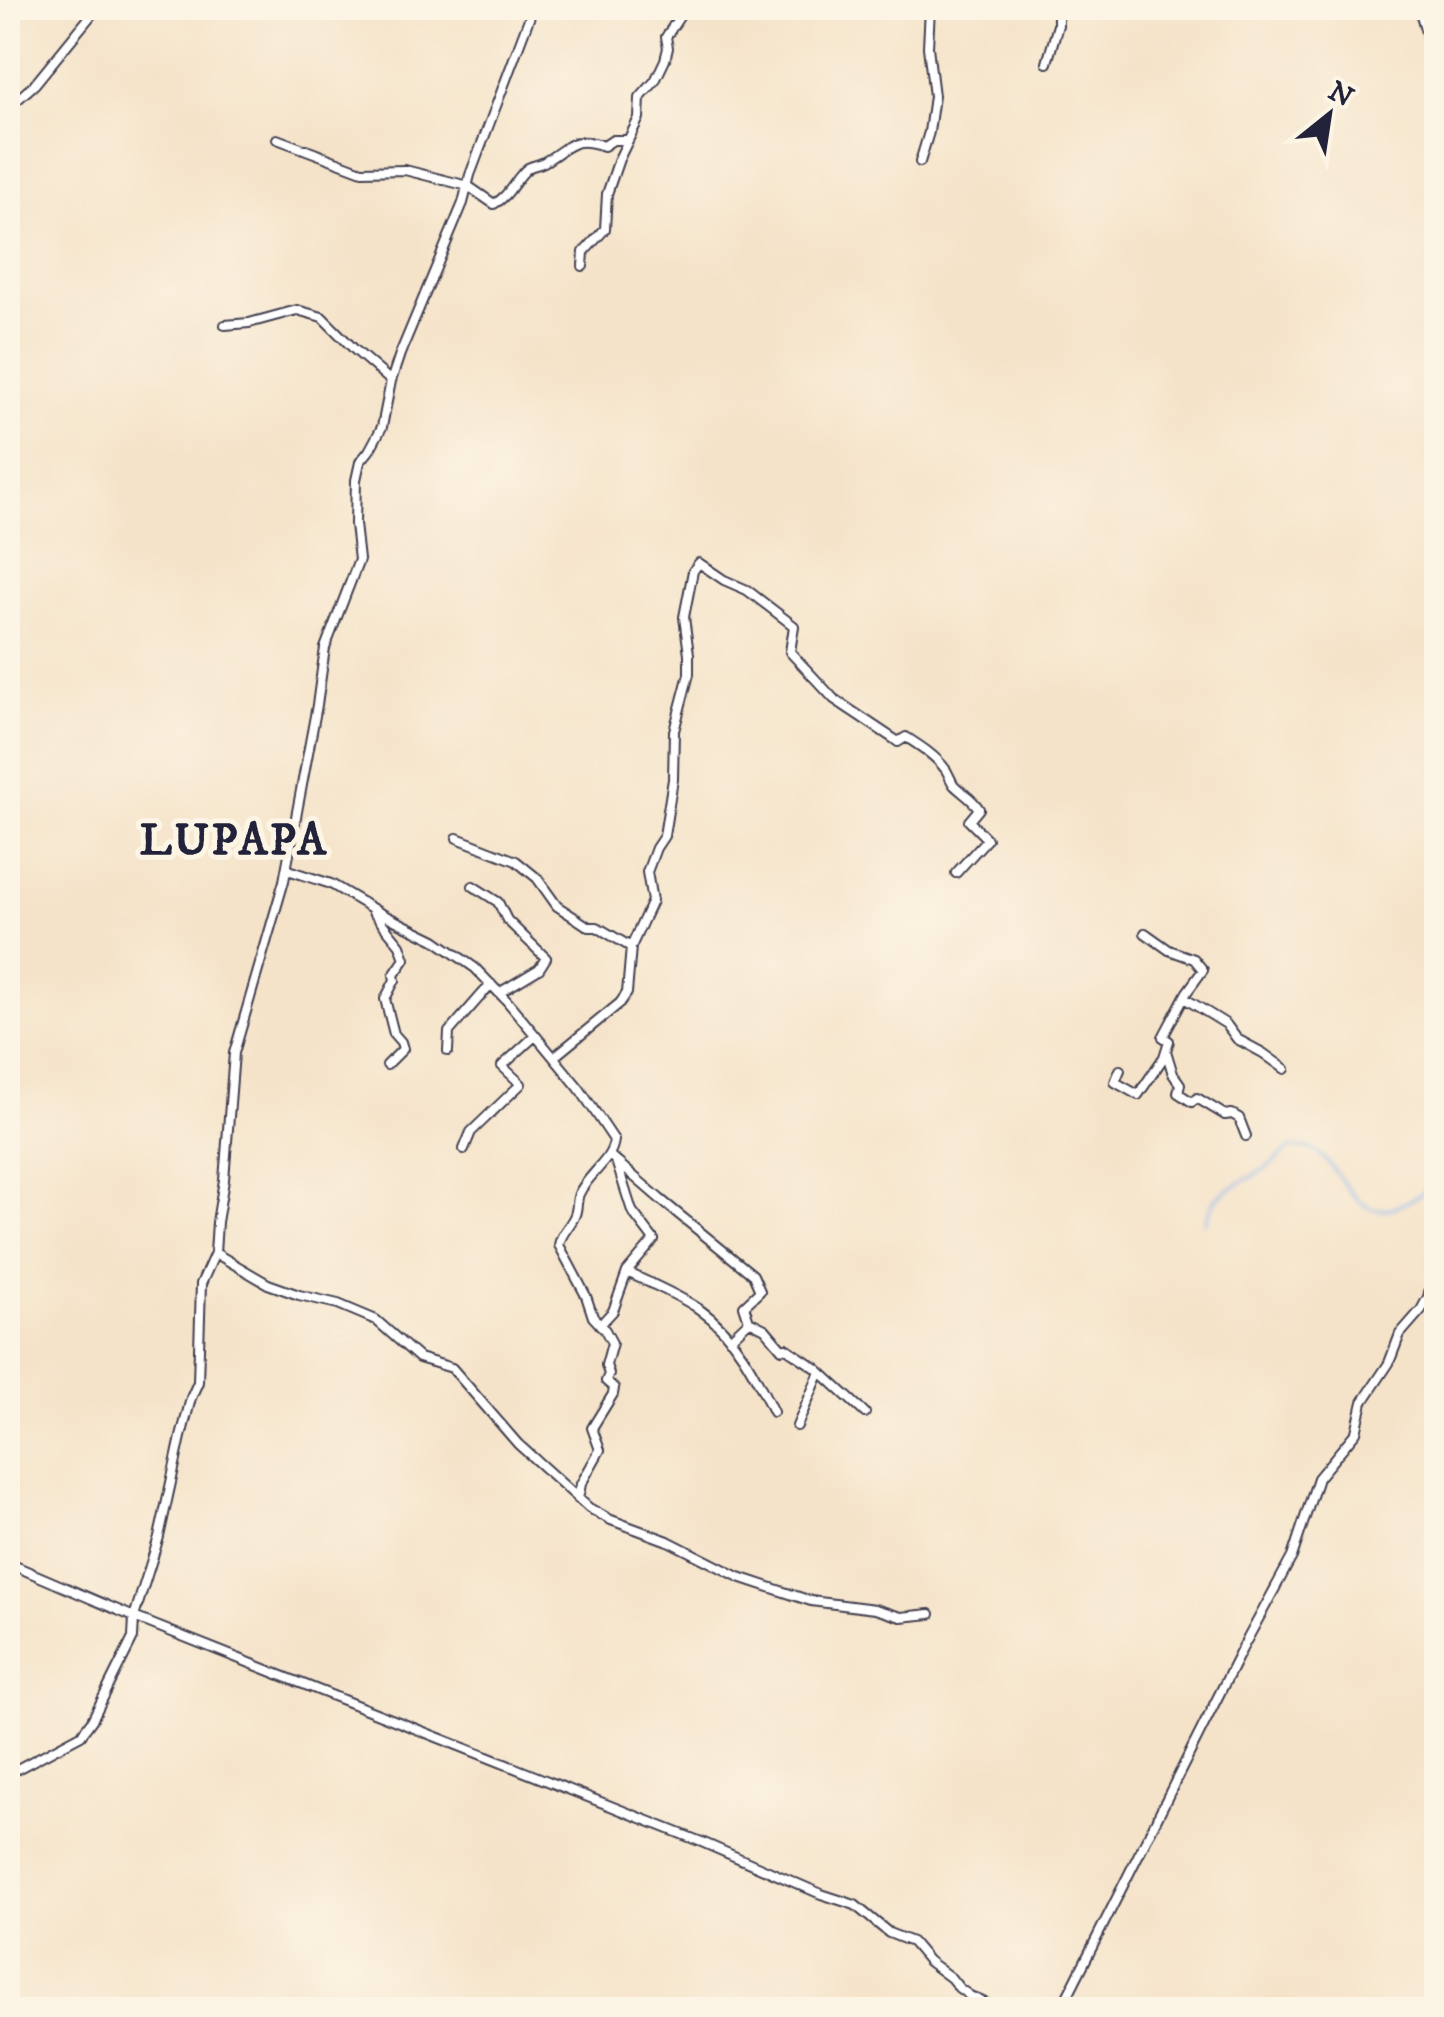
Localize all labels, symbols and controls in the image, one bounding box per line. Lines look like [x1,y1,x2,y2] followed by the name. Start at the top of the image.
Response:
[1279,65,1379,165] north arrow
[1322,74,1359,116] text: N
[140,813,328,869] district label: LUPAPA

